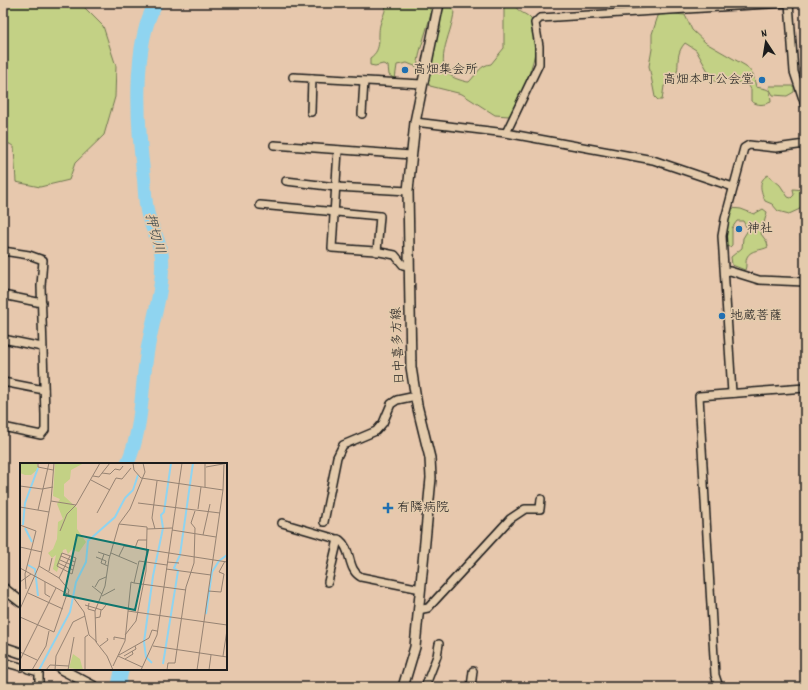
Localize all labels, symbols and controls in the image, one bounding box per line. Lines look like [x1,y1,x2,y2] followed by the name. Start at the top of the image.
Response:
[746,22,786,62] north arrow
[760,26,769,43] text: N
[413,61,478,80] place label: 高畑集会所
[400,65,410,75] marker: 高畑集会所
[663,71,754,90] place label: 高畑本町公会堂
[757,75,767,85] marker: 高畑本町公会堂
[139,211,169,257] water label: 押切川
[747,220,773,239] place label: 神社
[734,224,744,234] marker: 神社
[387,306,411,385] street label: 日中喜多方線
[730,307,782,326] place label: 地蔵菩薩
[717,311,727,321] marker: 地蔵菩薩
[20,463,227,670] inset map
[397,499,449,518] place label: 有隣病院
[382,502,394,514] marker: 有隣病院

